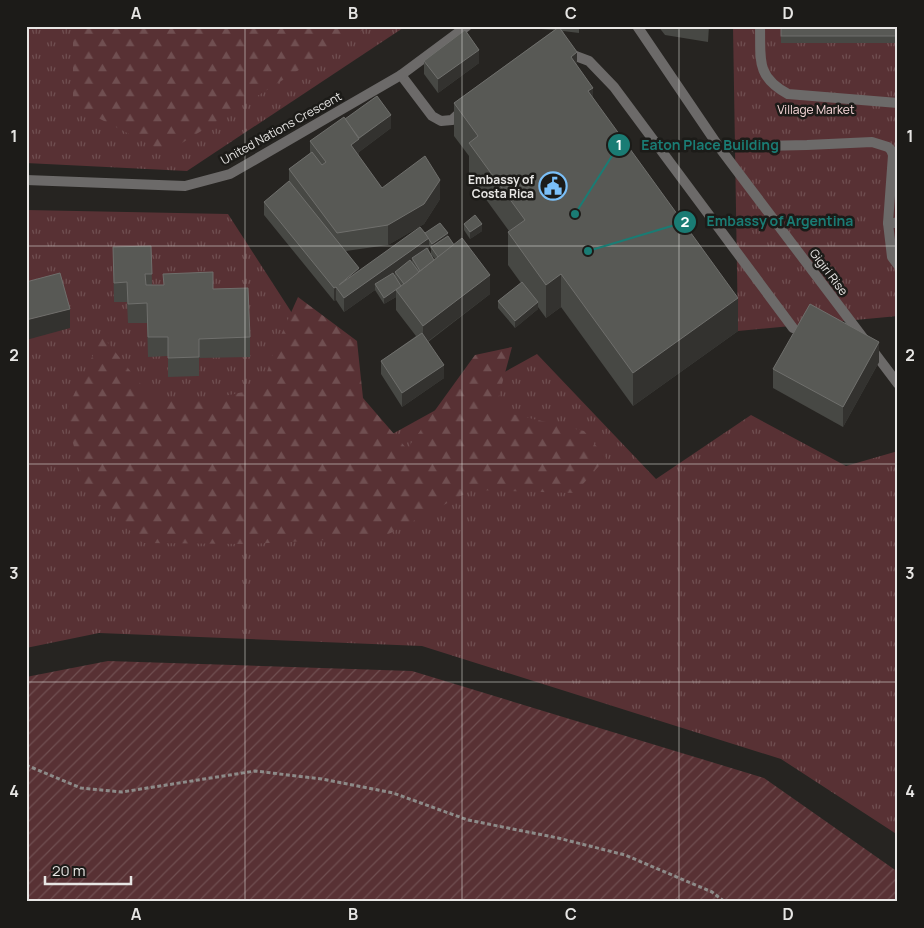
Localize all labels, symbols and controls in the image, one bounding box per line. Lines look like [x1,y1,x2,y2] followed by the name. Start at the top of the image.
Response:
[131,2,142,24] text: A
[348,2,358,24] text: B
[565,2,577,24] text: C
[782,2,794,24] text: D
[217,87,345,168] street label: United Nations Crescent
[777,101,855,118] park label: Village Market
[10,125,18,147] text: 1
[906,125,914,147] text: 1
[606,131,789,160] callout: Eaton Place Building
[616,134,622,155] text: 1
[641,135,779,154] text: Eaton Place Building
[468,171,534,202] place label: Embassy of Costa Rica
[538,171,568,201] public building icon: Embassy of Costa Rica
[672,207,864,236] callout: Embassy of Argentina
[681,211,690,232] text: 2
[707,211,853,230] text: Embassy of Argentina
[806,245,852,299] street label: Gigiri Rise
[9,344,19,366] text: 2
[905,344,915,366] text: 2
[9,562,19,584] text: 3
[905,562,915,584] text: 3
[9,780,19,802] text: 4
[905,780,915,802] text: 4
[45,853,131,885] scale bar
[52,860,85,881] text: 20 m
[131,903,142,925] text: A
[348,903,358,925] text: B
[565,903,577,925] text: C
[782,903,794,925] text: D

